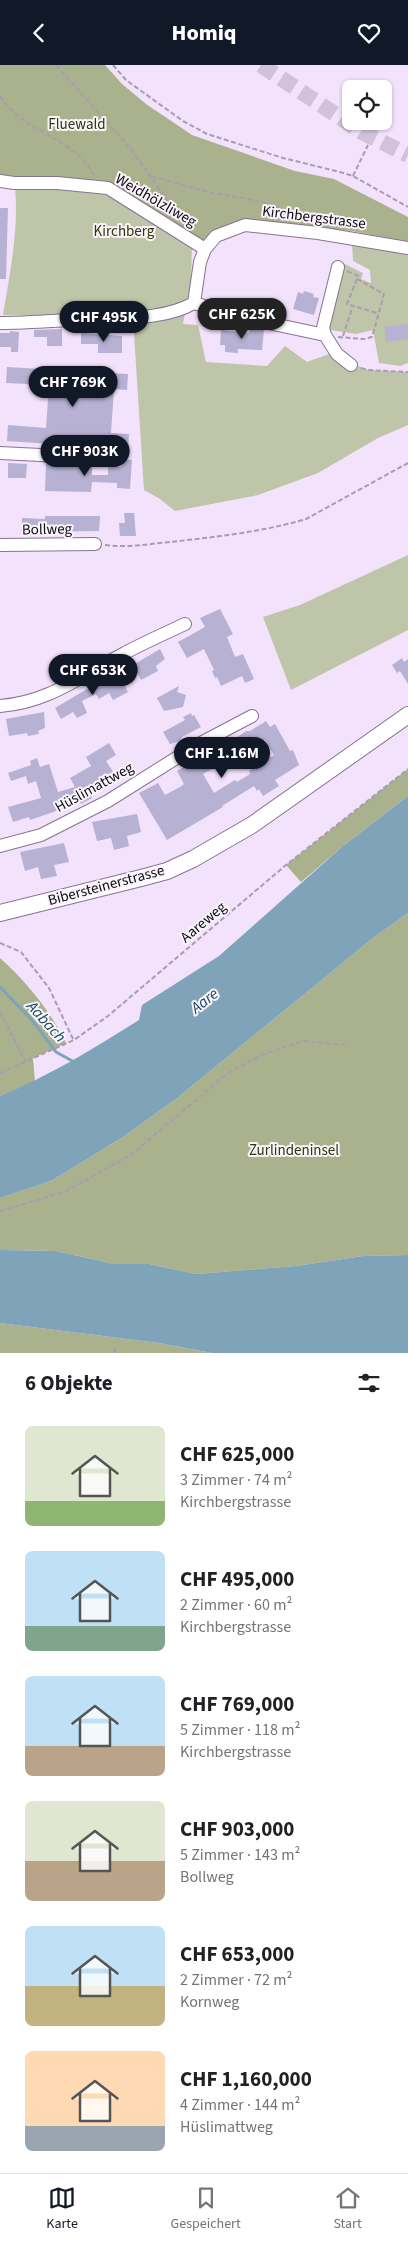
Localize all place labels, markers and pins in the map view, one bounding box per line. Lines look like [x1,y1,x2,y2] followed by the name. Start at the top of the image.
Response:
[190,297,294,340] pin: CHF 625K
[52,301,156,343] pin: CHF 495K
[21,365,125,408] pin: CHF 769K
[33,435,137,477] pin: CHF 903K
[41,653,145,696] pin: CHF 653K
[165,737,279,779] pin: CHF 1.16M

